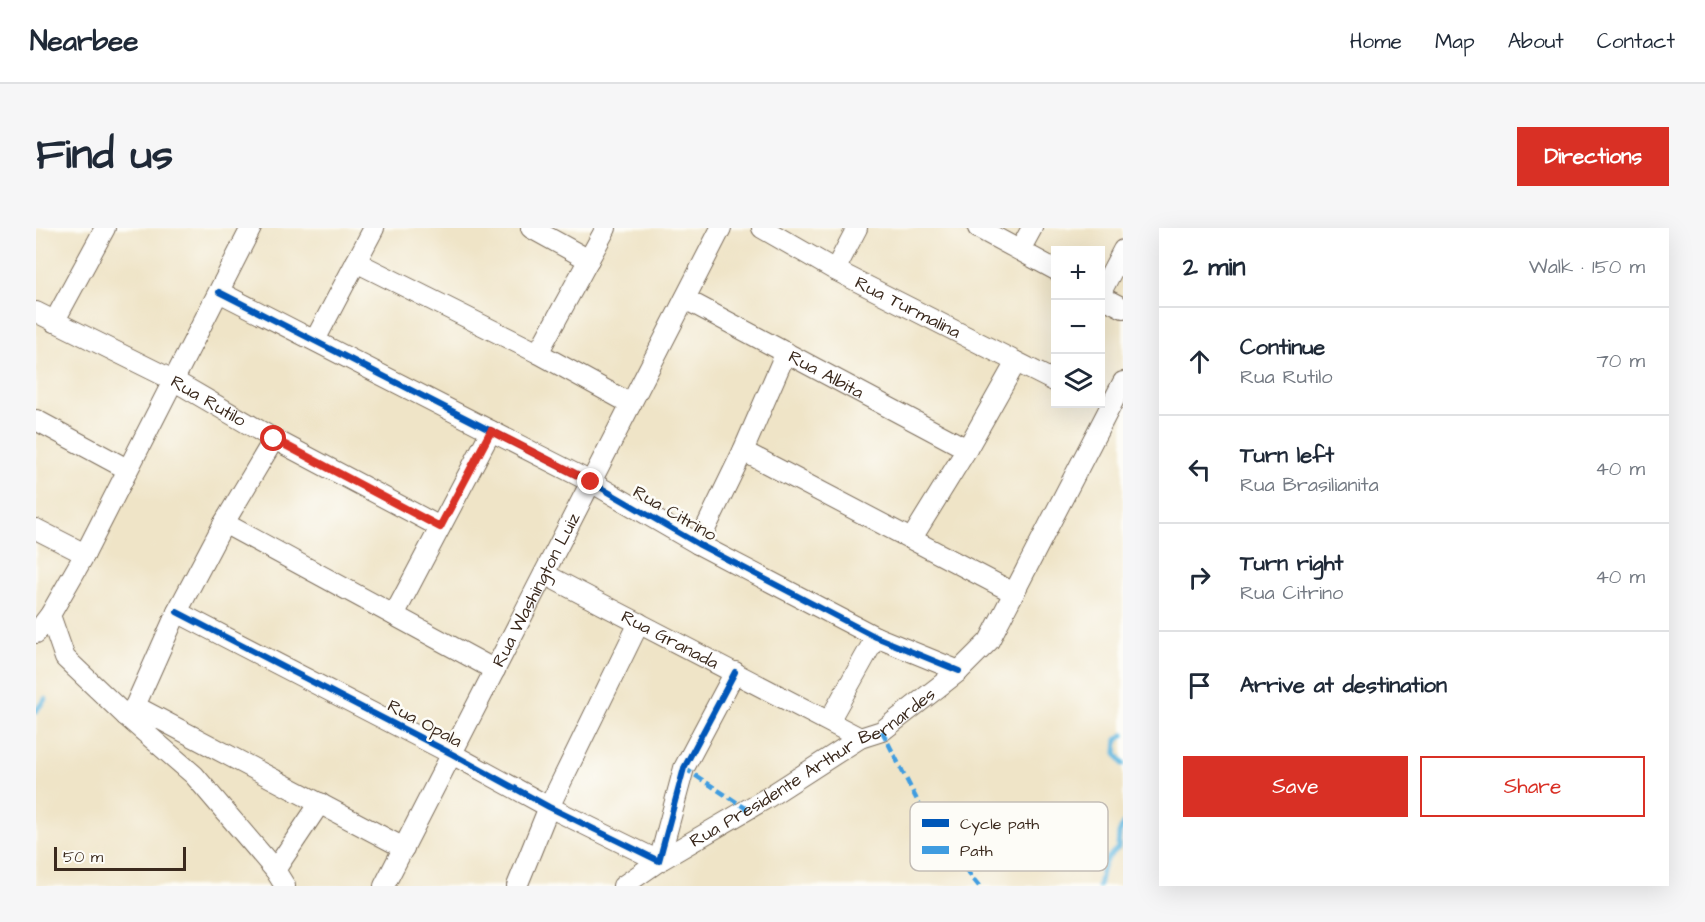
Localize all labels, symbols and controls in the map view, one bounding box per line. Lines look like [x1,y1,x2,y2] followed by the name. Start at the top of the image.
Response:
[30,22,138,61] text: Nearbee
[1350,27,1402,56] text: Home
[1435,27,1475,56] text: Map
[1508,27,1564,56] text: About
[1597,27,1675,56] text: Contact
[36,127,173,185] text: Find us
[1517,127,1669,186] button: Directions
[1051,246,1105,408] map controls
[1051,246,1105,300] button: +
[1183,249,1245,285] text: 2 min
[1529,253,1645,281] text: Walk · 150 m
[851,270,965,345] street label: Rua Turmalina
[1051,300,1105,354] button: −
[1240,332,1325,363] text: Continue
[784,344,868,405] street label: Rua Albita
[1183,345,1216,378] icon: ahead
[1597,347,1645,375] text: 70 m
[1051,354,1105,408] button: layers
[1240,363,1333,391] text: Rua Rutilo
[166,369,250,433] street label: Rua Rutilo
[260,425,286,451] route start
[1240,440,1334,471] text: Turn left
[1183,453,1216,486] icon: left
[1595,455,1645,483] text: 40 m
[577,468,603,494] route end
[1240,471,1379,499] text: Rua Brasilianita
[628,479,721,547] street label: Rua Citrino
[486,508,586,671] street label: Rua Washington Luiz
[1240,548,1343,579] text: Turn right
[1183,561,1216,594] icon: right
[1595,563,1645,591] text: 40 m
[1240,579,1343,607] text: Rua Citrino
[617,604,723,675] street label: Rua Granada
[1183,669,1216,702] icon: arrive
[1240,670,1447,701] text: Arrive at destination
[685,682,941,854] street label: Rua Presidente Arthur Bernardes
[383,693,467,754] street label: Rua Opala
[1183,756,1408,817] button: Save
[1420,756,1645,817] button: Share
[910,802,1108,871] legend
[960,813,1039,836] text: Cycle path
[960,840,993,862] text: Path
[54,844,186,872] scale bar
[63,846,103,868] text: 50 m

